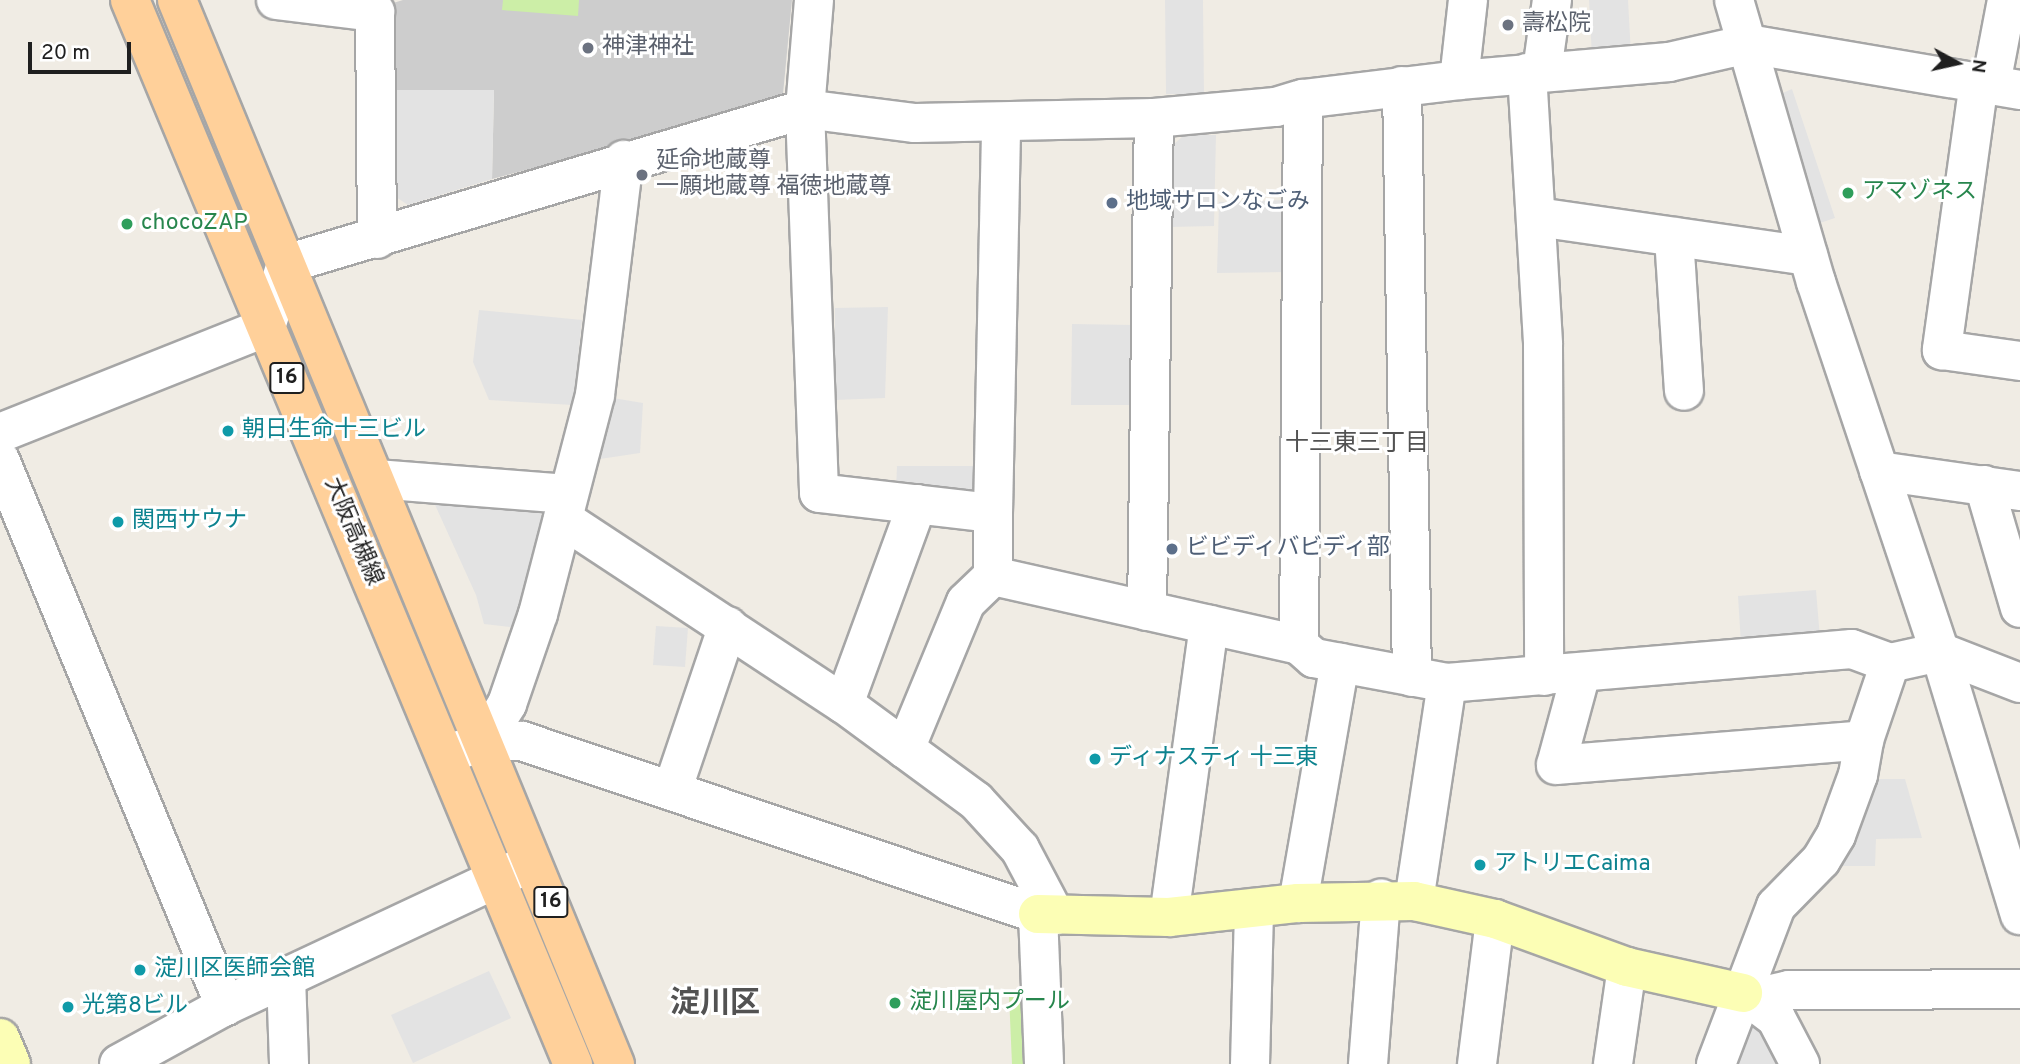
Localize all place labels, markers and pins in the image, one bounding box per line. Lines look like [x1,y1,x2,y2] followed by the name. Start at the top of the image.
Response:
[1522,11,1591,39] place label: 壽松院
[1500,17,1516,33] marker: 壽松院
[602,34,694,62] place label: 神津神社
[580,40,596,56] marker: 神津神社
[656,148,891,202] place label: 延命地蔵尊 一願地蔵尊 福徳地蔵尊
[634,167,650,183] marker: 延命地蔵尊 一願地蔵尊 福徳地蔵尊
[1862,179,1977,207] place label: アマゾネス
[1840,185,1856,201] marker: アマゾネス
[1126,189,1310,217] place label: 地域サロンなごみ
[1104,195,1120,211] marker: 地域サロンなごみ
[141,210,248,238] place label: chocoZAP
[119,216,135,232] marker: chocoZAP
[242,417,426,445] place label: 朝日生命十三ビル
[220,423,236,439] marker: 朝日生命十三ビル
[132,508,247,536] place label: 関西サウナ
[110,514,126,530] marker: 関西サウナ
[1186,535,1393,563] place label: ビビディバビディ部
[1164,541,1180,557] marker: ビビディバビディ部
[1109,745,1321,773] place label: ディナスティ 十三東
[1087,751,1103,767] marker: ディナスティ 十三東
[1494,851,1651,879] place label: アトリエCaima
[1472,857,1488,873] marker: アトリエCaima
[154,956,315,984] place label: 淀川区医師会館
[132,962,148,978] marker: 淀川区医師会館
[909,989,1070,1017] place label: 淀川屋内プール
[82,993,188,1021] place label: 光第8ビル
[887,995,903,1011] marker: 淀川屋内プール
[60,999,76,1015] marker: 光第8ビル

